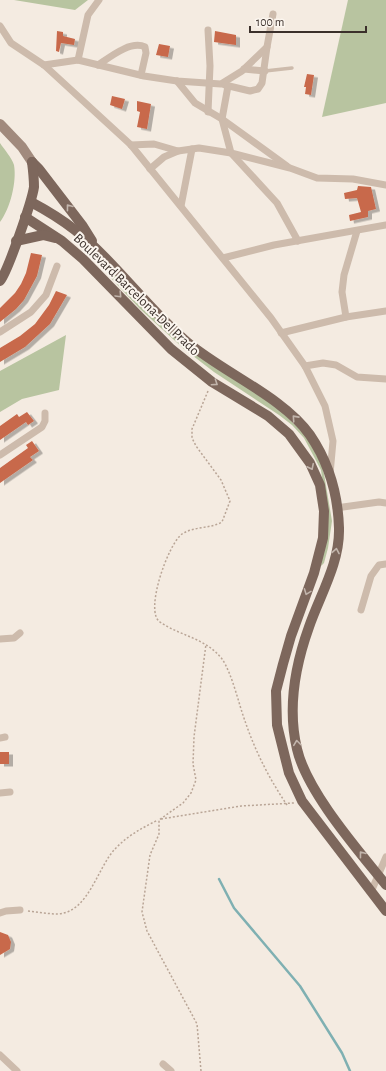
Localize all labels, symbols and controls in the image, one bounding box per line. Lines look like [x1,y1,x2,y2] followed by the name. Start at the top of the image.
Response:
[250,8,366,34] scale bar
[256,16,284,28] text: 100 m
[66,205,73,212] one-way arrow
[71,231,202,358] street label: Boulevard Barcelona-Del Prado
[114,290,122,298] one-way arrow
[210,378,217,385] one-way arrow
[293,415,300,423] one-way arrow
[306,462,314,470] one-way arrow
[331,548,339,554] one-way arrow
[304,588,312,595] one-way arrow
[293,740,302,746] one-way arrow
[359,852,366,859] one-way arrow

